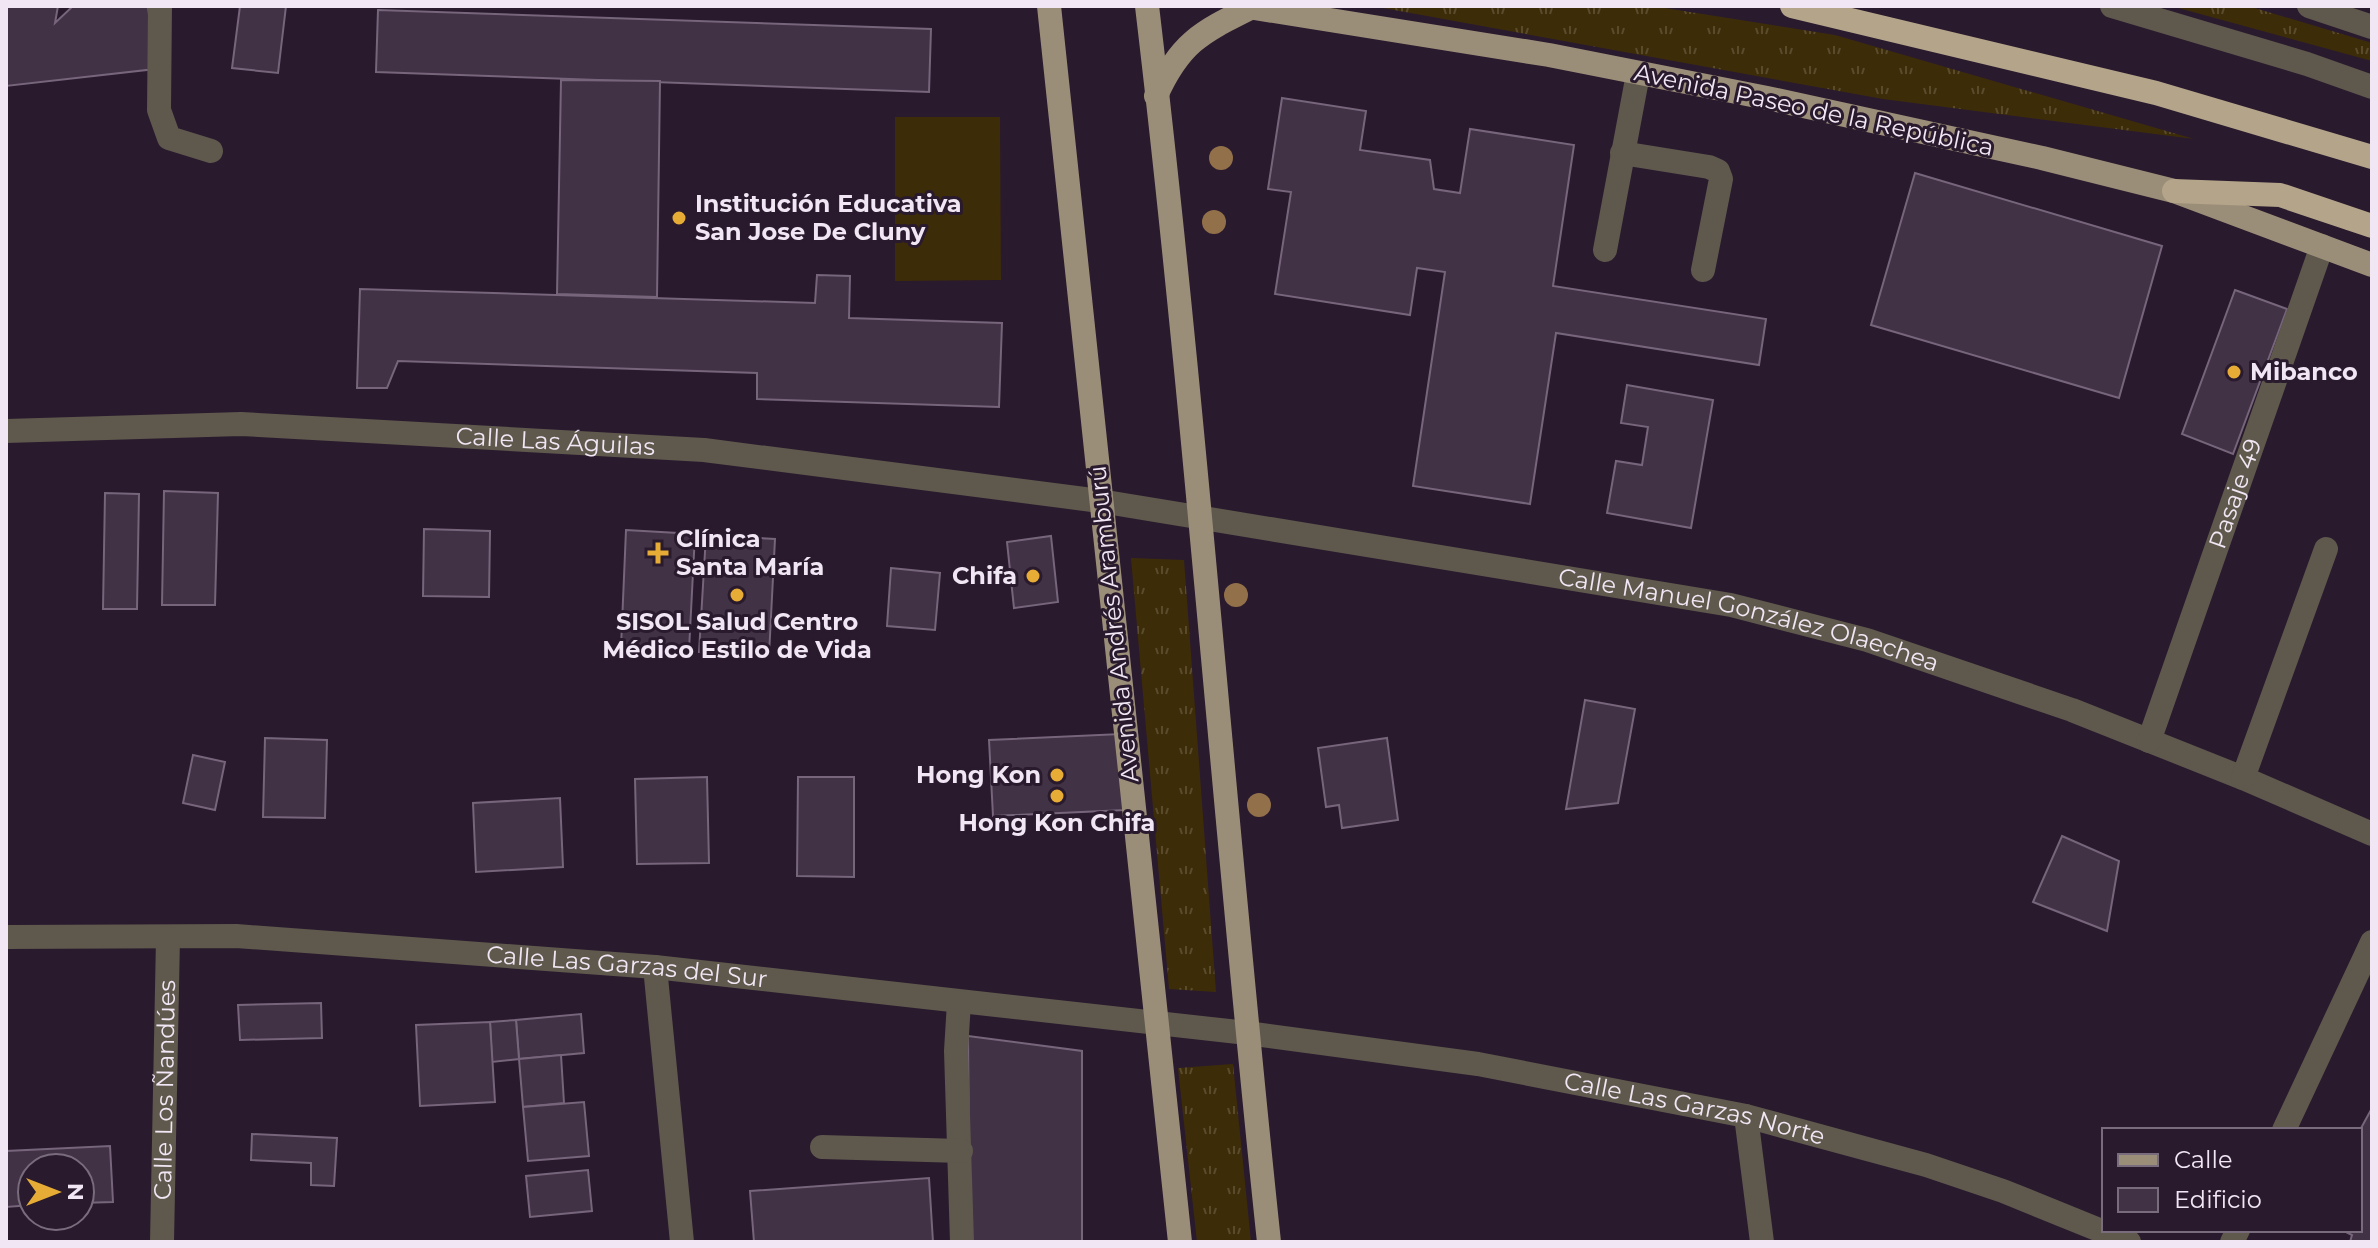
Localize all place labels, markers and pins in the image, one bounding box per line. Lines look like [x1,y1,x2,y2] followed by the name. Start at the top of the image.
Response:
[695,189,962,246] place label: Institución Educativa San Jose De Cluny
[670,209,688,227] marker: Institución Educativa San Jose De Cluny
[2250,357,2358,386] place label: Mibanco
[2225,363,2243,381] marker: Mibanco
[676,524,824,581] place label: Clínica Santa María
[647,542,669,564] marker: Clínica Santa María
[952,561,1017,590] place label: Chifa
[1024,567,1042,585] marker: Chifa
[728,586,746,604] marker: SISOL Salud Centro Médico Estilo de Vida
[602,607,872,664] place label: SISOL Salud Centro Médico Estilo de Vida
[916,760,1041,789] place label: Hong Kon
[1048,766,1066,784] marker: Hong Kon
[1048,787,1066,805] marker: Hong Kon Chifa
[959,808,1155,837] place label: Hong Kon Chifa

